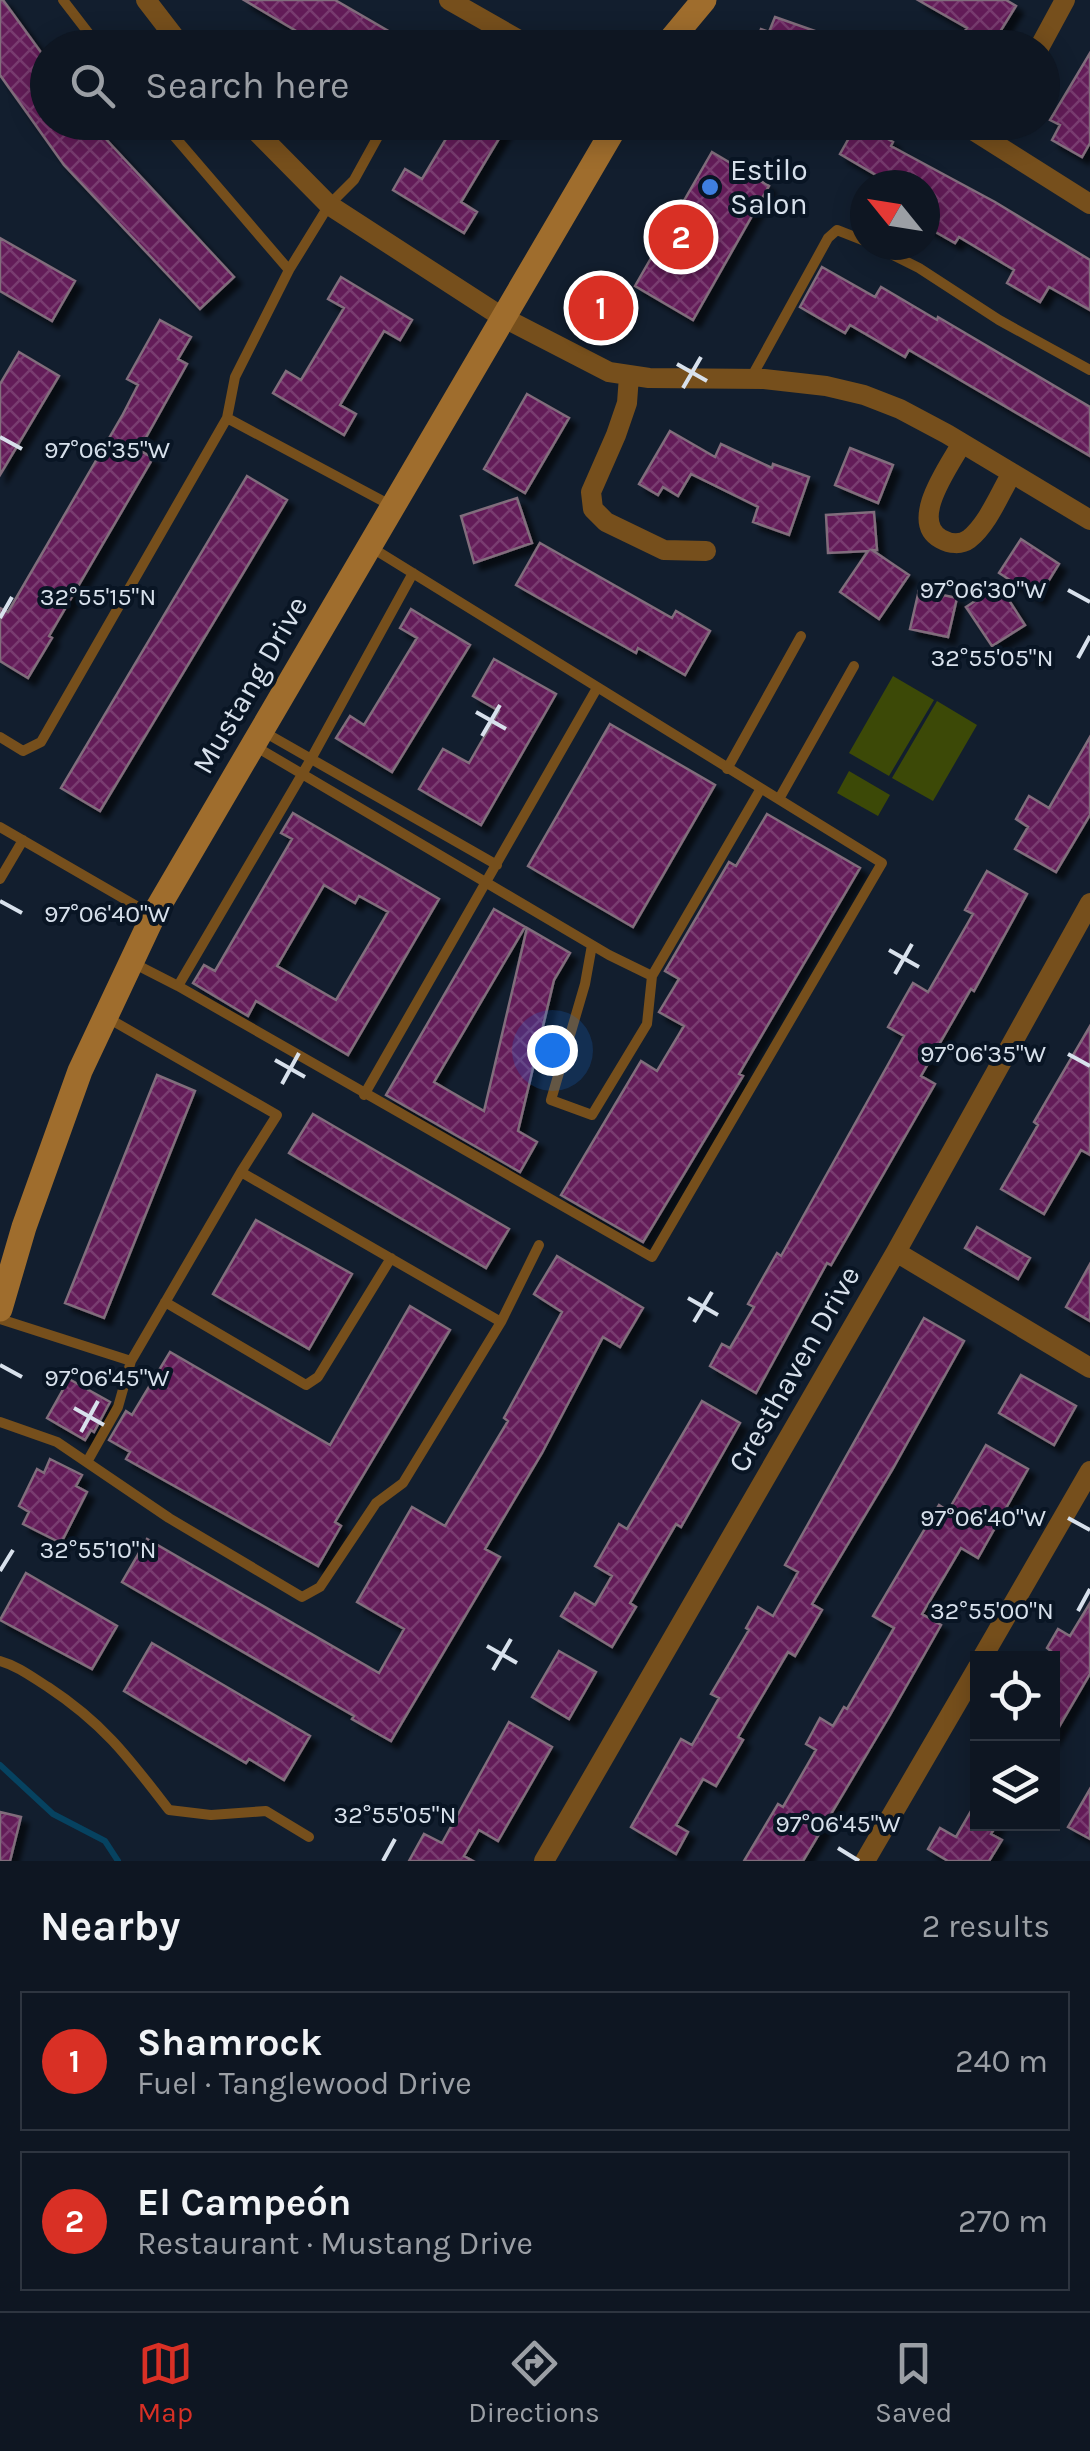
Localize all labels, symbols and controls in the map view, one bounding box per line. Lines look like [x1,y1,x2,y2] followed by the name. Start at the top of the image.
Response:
[30,30,1060,140] search box
[65,58,120,113] icon: search
[145,63,349,108] text: Search here
[730,152,808,222] place label: Estilo Salon
[850,170,940,260] north arrow
[699,176,721,198] marker: Estilo Salon
[648,200,714,274] pin: 2
[568,270,634,346] pin: 1
[44,435,170,464] text: 97°06'35"W
[920,575,1046,604] text: 97°06'30"W
[40,582,156,611] text: 32°55'15"N
[185,590,315,780] street label: Mustang Drive
[930,643,1054,672] text: 32°55'05"N
[44,899,170,928] text: 97°06'40"W
[527,1025,578,1076] your location
[920,1039,1046,1068] text: 97°06'35"W
[720,1260,868,1478] street label: Cresthaven Drive
[44,1363,170,1392] text: 97°06'45"W
[920,1503,1046,1532] text: 97°06'40"W
[39,1535,157,1564] text: 32°55'10"N
[930,1596,1054,1625] text: 32°55'00"N
[970,1651,1060,1831] map controls
[970,1651,1060,1741] button: locate
[970,1741,1060,1831] button: layers
[333,1800,457,1829] text: 32°55'05"N
[775,1809,901,1838] text: 97°06'45"W
[40,1901,180,1951] text: Nearby
[922,1908,1050,1945] text: 2 results
[137,2020,322,2065] text: Shamrock
[69,2043,80,2080] text: 1
[955,2043,1048,2080] text: 240 m
[137,2065,472,2102] text: Fuel · Tanglewood Drive
[137,2180,351,2225] text: El Campeón
[65,2203,84,2240] text: 2
[958,2203,1048,2240] text: 270 m
[137,2225,533,2262] text: Restaurant · Mustang Drive
[138,2336,193,2429] tab: Map
[468,2336,600,2429] tab: Directions
[875,2336,952,2429] tab: Saved

